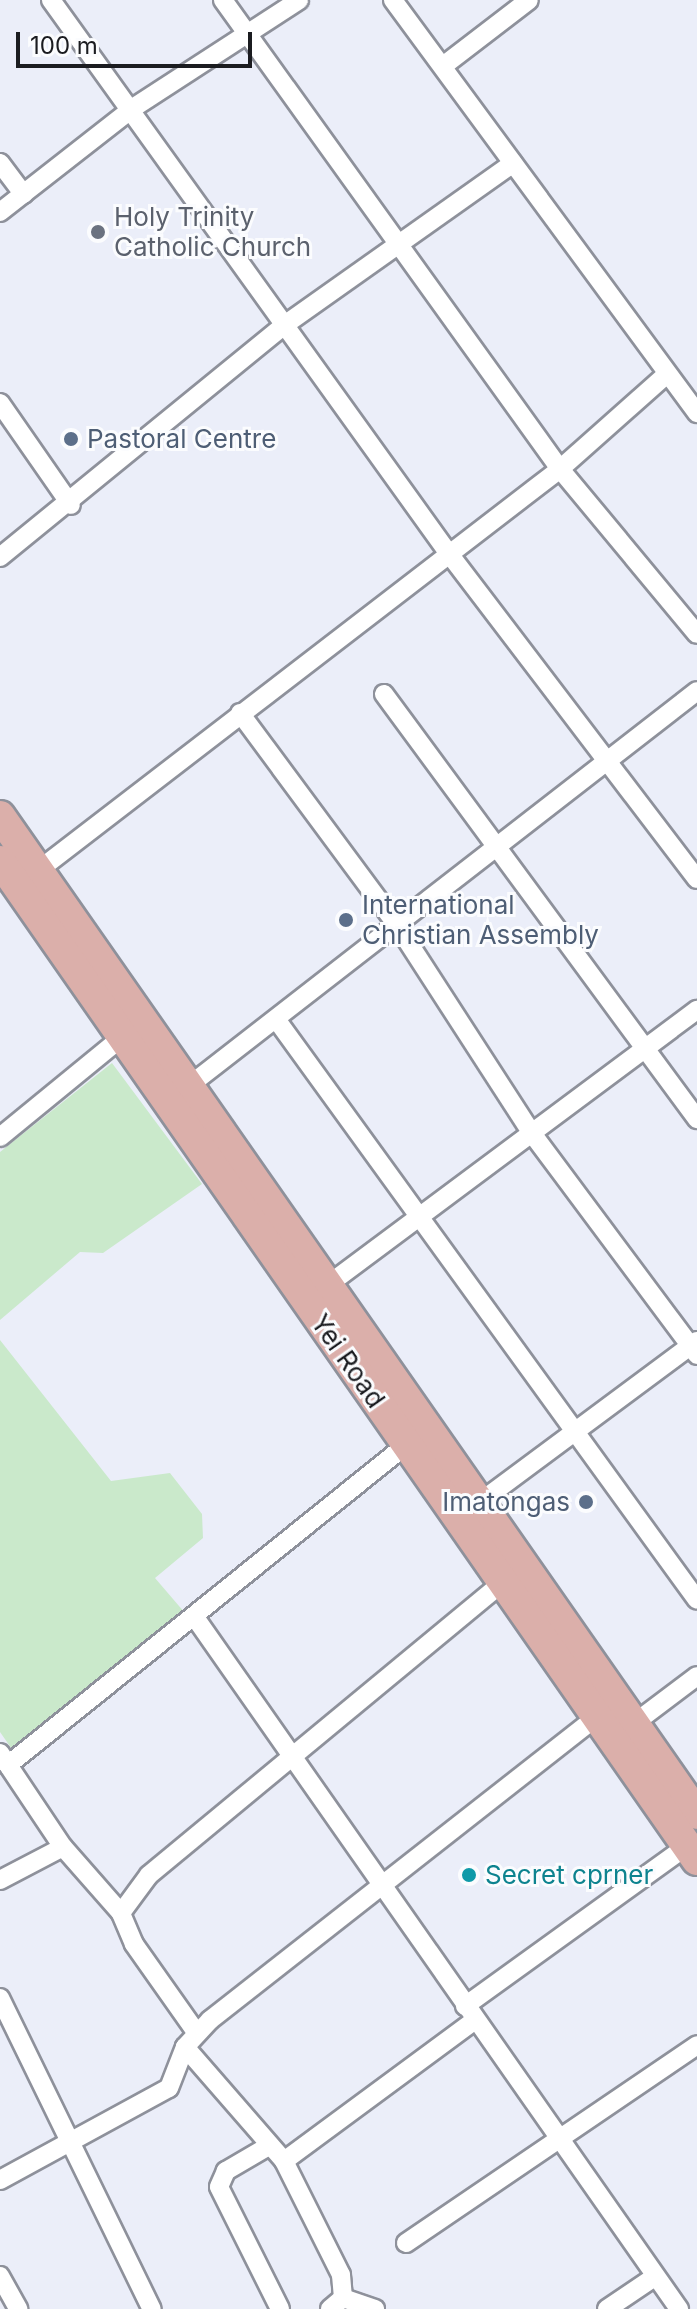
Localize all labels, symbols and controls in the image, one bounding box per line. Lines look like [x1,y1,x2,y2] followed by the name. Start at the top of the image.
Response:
[20,16,256,66] scale bar
[30,31,98,60] text: 100 m
[114,201,311,262] place label: Holy Trinity Catholic Church
[89,223,107,241] marker: Holy Trinity Catholic Church
[87,423,276,455] place label: Pastoral Centre
[62,430,80,448] marker: Pastoral Centre
[362,889,599,950] place label: International Christian Assembly
[337,911,355,929] marker: International Christian Assembly
[304,1308,392,1414] street label: Yei Road
[442,1486,570,1518] place label: Imatongas
[577,1493,595,1511] marker: Imatongas
[485,1859,653,1891] place label: Secret cprner
[460,1866,478,1884] marker: Secret cprner

